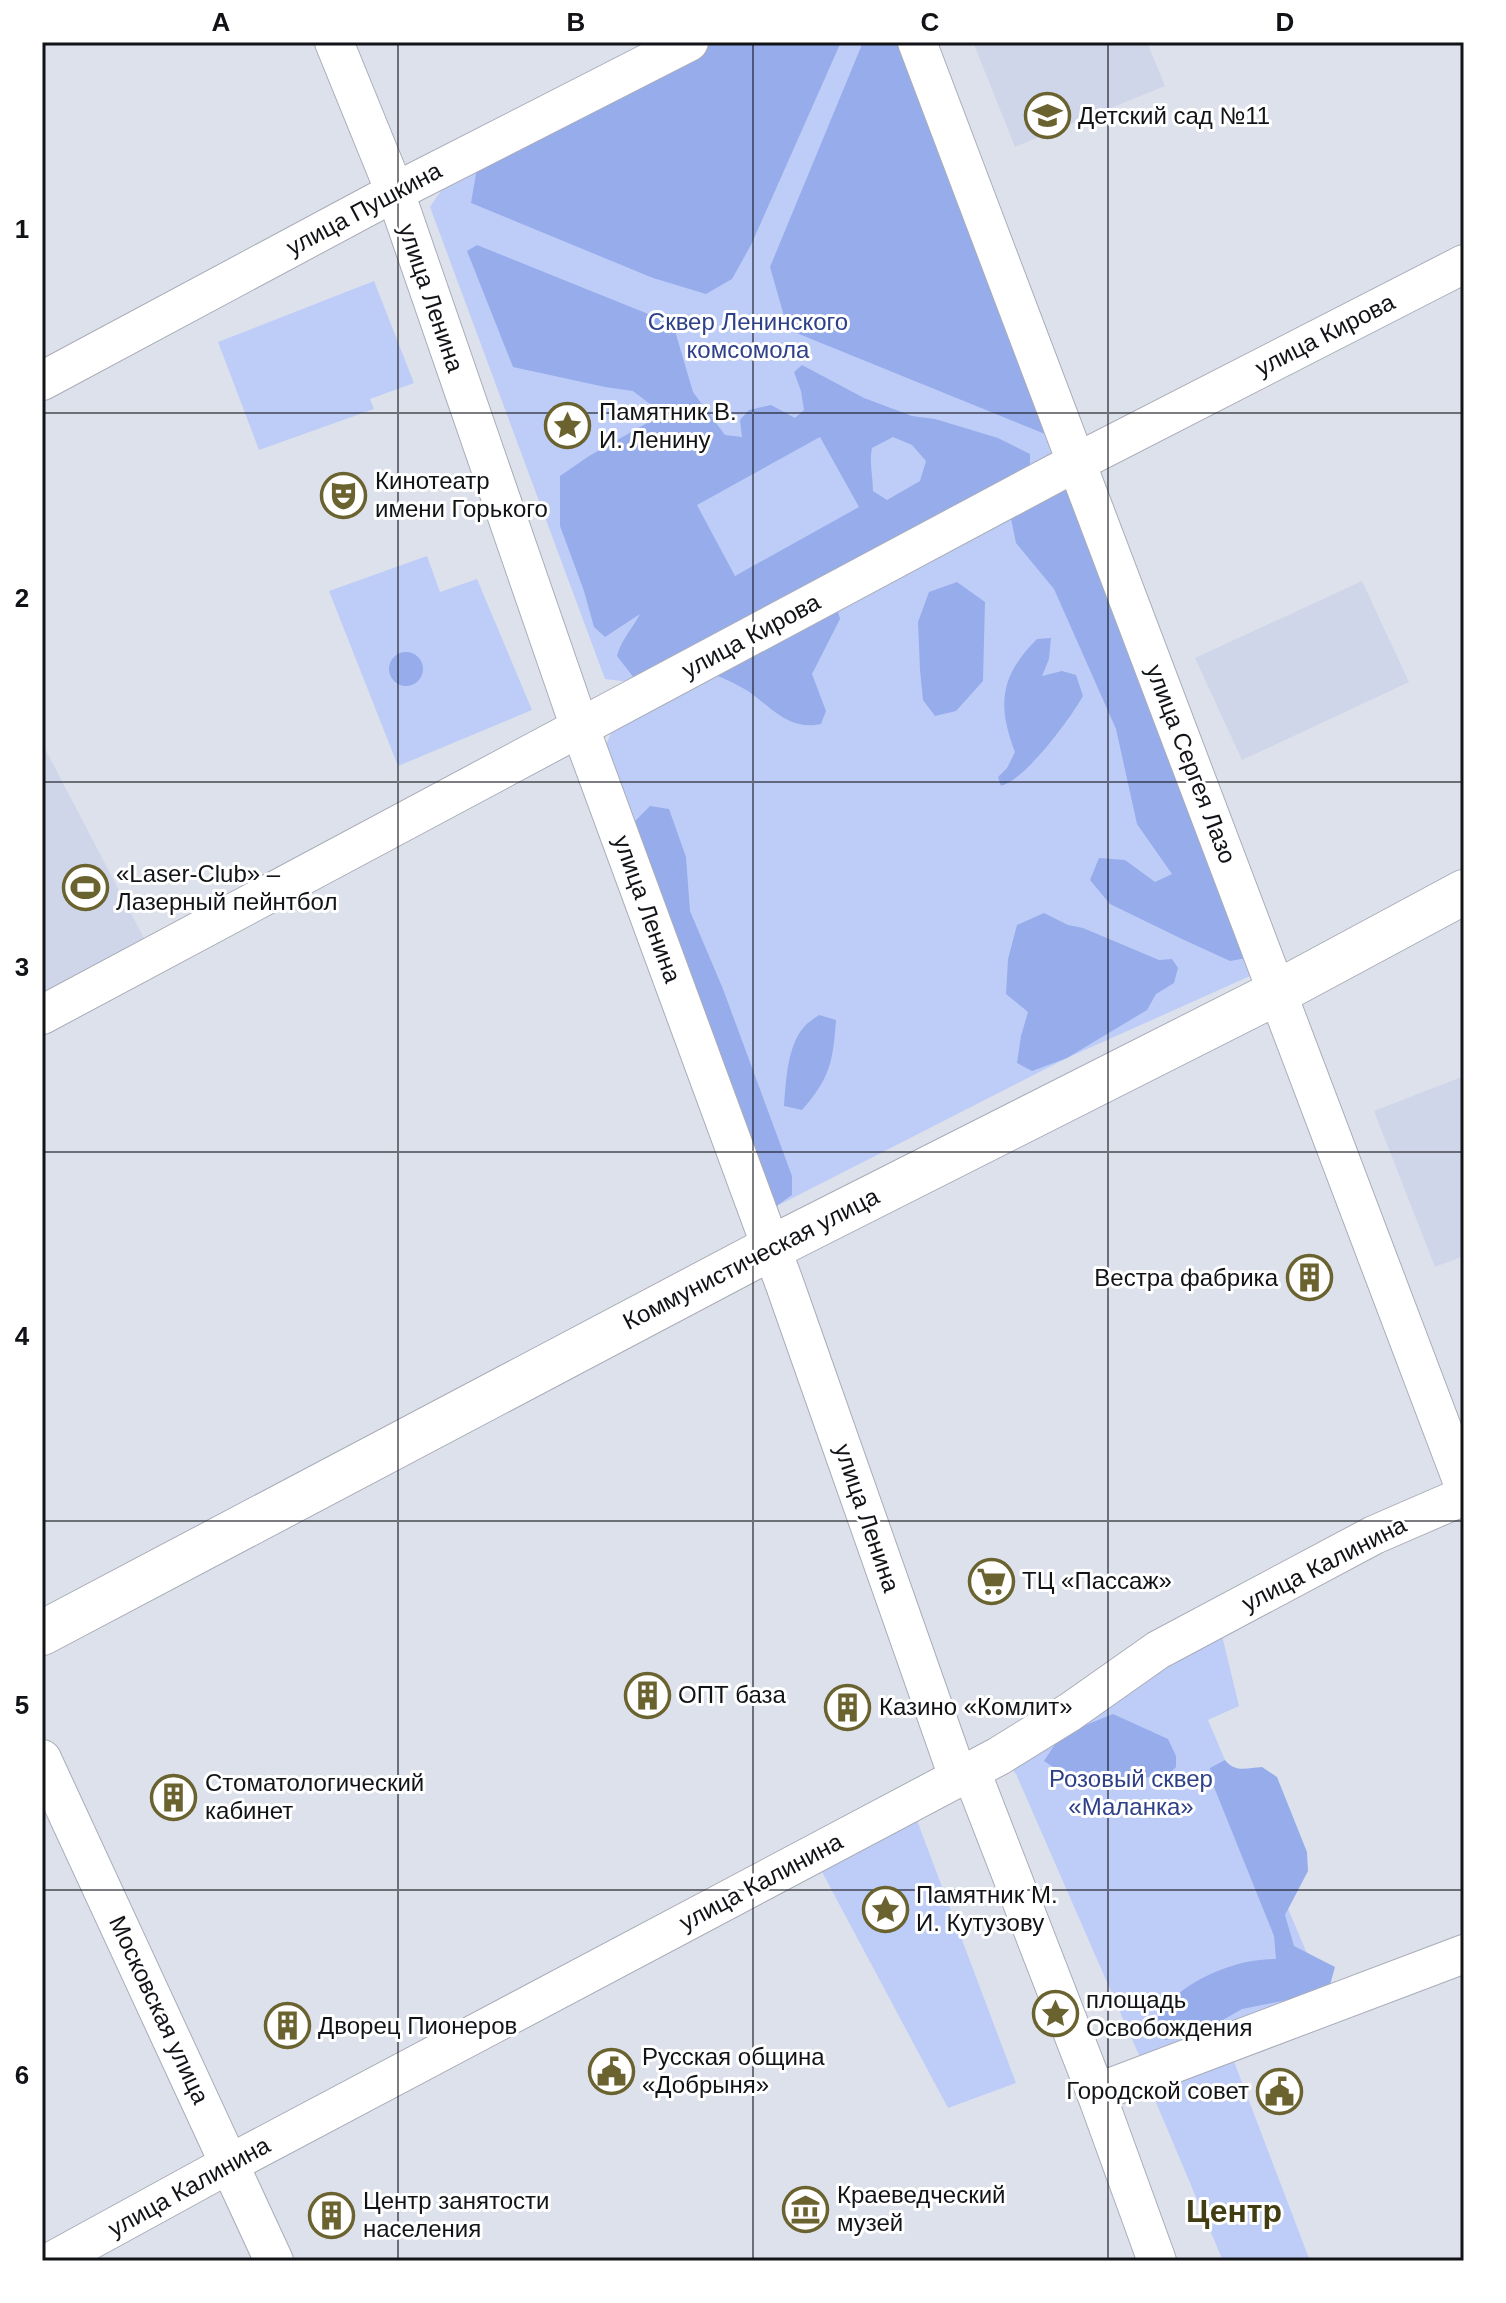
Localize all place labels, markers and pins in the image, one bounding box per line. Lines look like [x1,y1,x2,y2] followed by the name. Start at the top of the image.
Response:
[1023,92,1071,140] school or university icon: Детский сад №11
[1078,102,1270,129] place label: Детский сад №11
[599,398,737,453] place label: Памятник В. И. Ленину
[544,402,592,450] place icon: Памятник В. И. Ленину
[375,467,548,522] place label: Кинотеатр имени Горького
[320,471,368,519] theatre icon: Кинотеатр имени Горького
[116,860,337,915] place label: «Laser-Club» – Лазерный пейнтбол
[61,864,109,912] sports icon: «Laser-Club» – Лазерный пейнтбол
[1285,1254,1333,1302] building icon: Вестра фабрика
[1094,1264,1279,1291] place label: Вестра фабрика
[967,1557,1015,1605] supermarket icon: ТЦ «Пассаж»
[1022,1567,1172,1594] place label: ТЦ «Пассаж»
[623,1671,671,1719] building icon: ОПТ база
[678,1681,787,1708] place label: ОПТ база
[824,1683,872,1731] building icon: Казино «Комлит»
[879,1693,1073,1720] place label: Казино «Комлит»
[205,1769,424,1824] place label: Стоматологический кабинет
[150,1773,198,1821] building icon: Стоматологический кабинет
[916,1881,1058,1936] place label: Памятник М. И. Кутузову
[861,1885,909,1933] place icon: Памятник М. И. Кутузову
[1086,1986,1252,2041] place label: площадь Освобождения
[1031,1990,1079,2038] place icon: площадь Освобождения
[263,2002,311,2050] building icon: Дворец Пионеров
[318,2012,517,2039] place label: Дворец Пионеров
[642,2043,825,2098] place label: Русская община «Добрыня»
[587,2047,635,2095] public building icon: Русская община «Добрыня»
[1256,2067,1304,2115] public building icon: Городской совет
[1066,2077,1249,2104] place label: Городской совет
[837,2181,1006,2236] place label: Краеведческий музей
[782,2185,830,2233] museum icon: Краеведческий музей
[363,2187,549,2242] place label: Центр занятости населения
[308,2191,356,2239] building icon: Центр занятости населения

